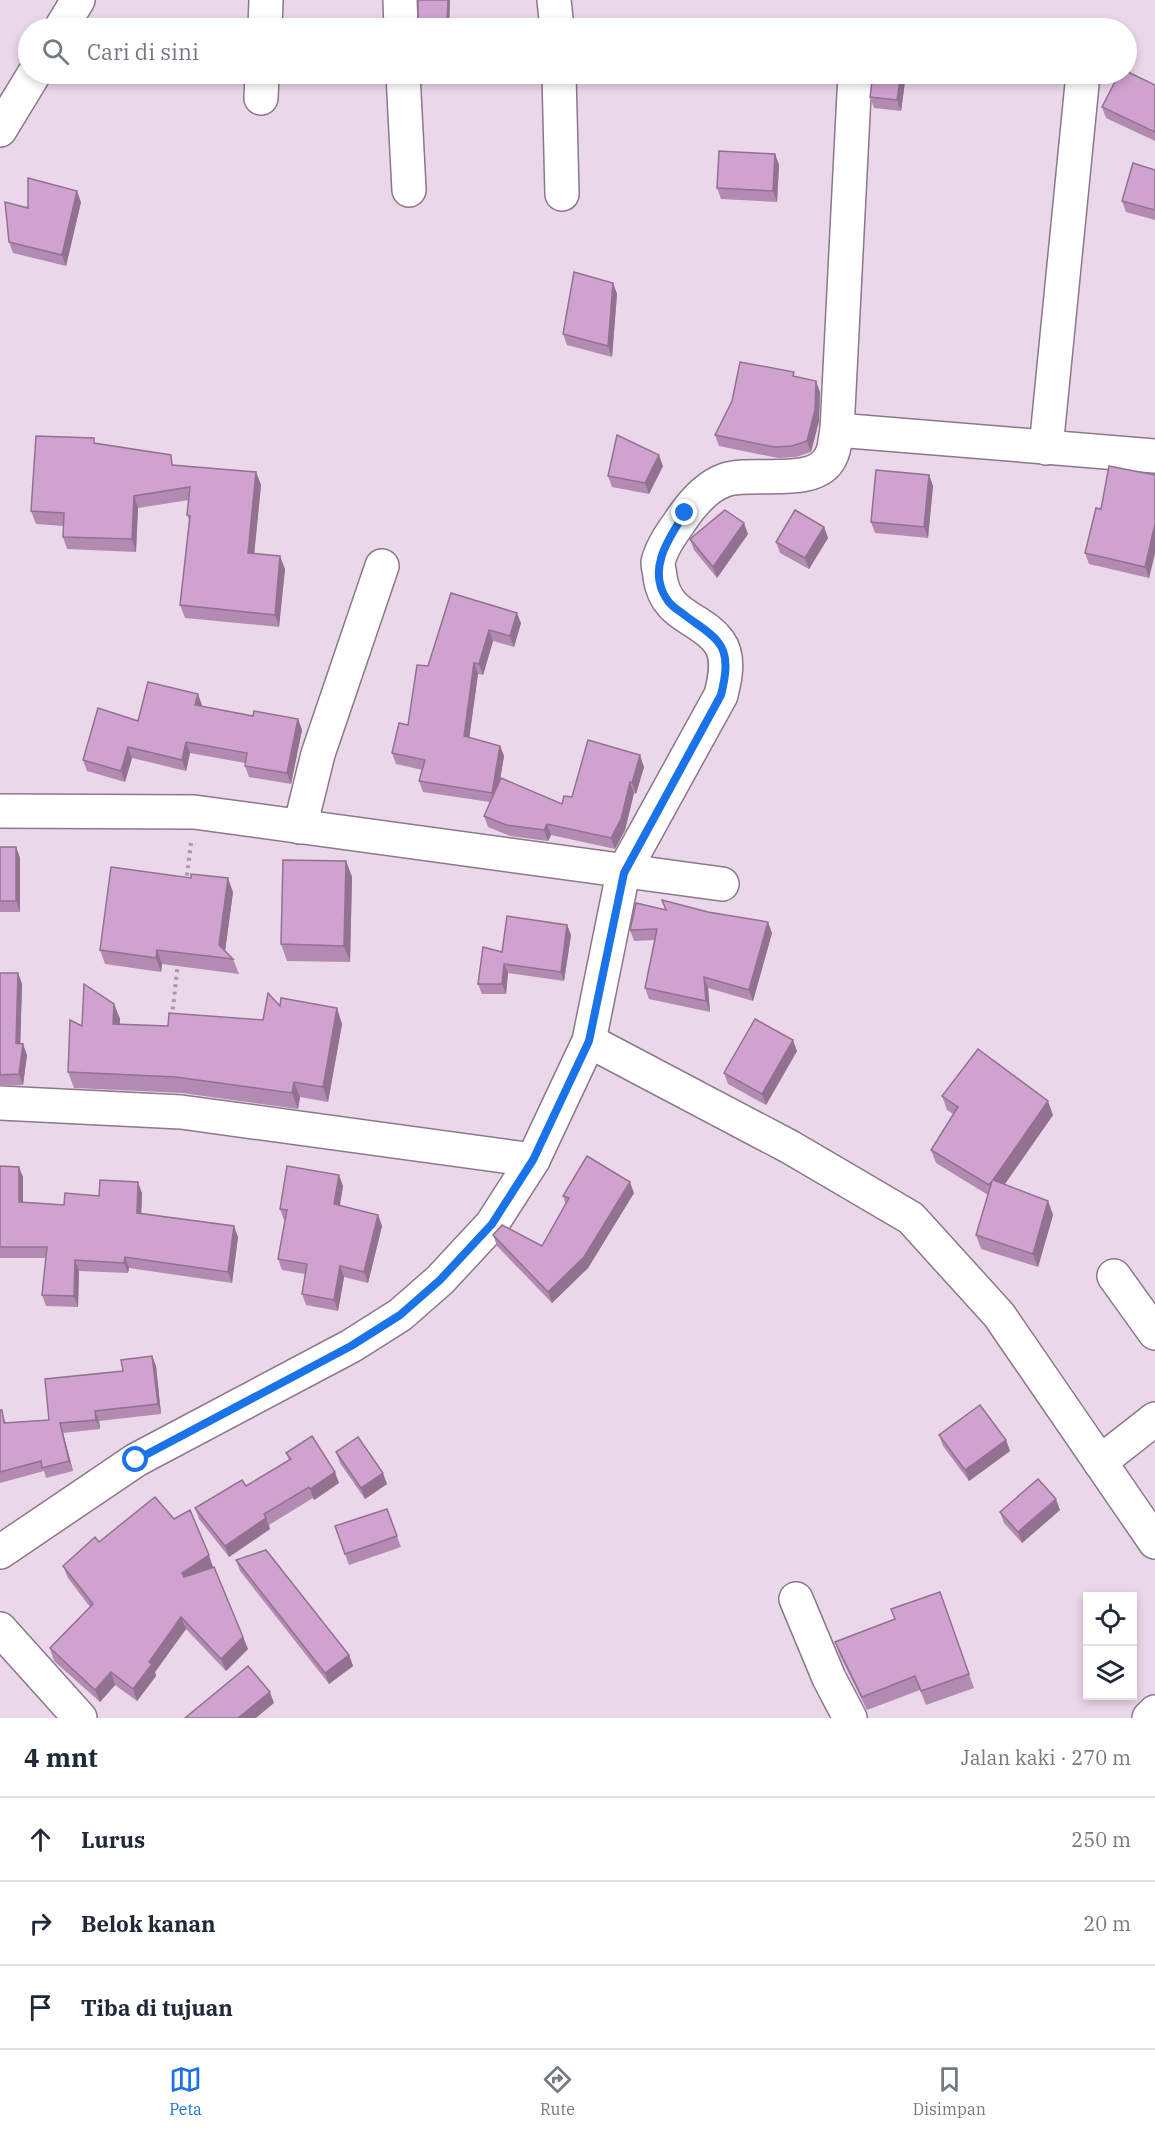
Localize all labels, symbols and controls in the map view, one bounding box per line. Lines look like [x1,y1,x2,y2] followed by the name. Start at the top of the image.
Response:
[18,18,1137,84] search box
[39,35,72,68] icon: search
[87,37,199,66] text: Cari di sini
[671,499,697,525] route end
[122,1446,148,1472] route start
[1083,1592,1137,1700] map controls
[1083,1592,1137,1646] button: locate
[1083,1646,1137,1700] button: layers
[24,1740,98,1774] text: 4 mnt
[961,1744,1131,1771] text: Jalan kaki · 270 m
[24,1823,57,1856] icon: ahead
[81,1825,145,1854] text: Lurus
[1071,1826,1131,1853] text: 250 m
[24,1907,57,1940] icon: right
[81,1909,216,1938] text: Belok kanan
[1083,1910,1131,1937] text: 20 m
[24,1991,57,2024] icon: arrive
[81,1993,233,2022] text: Tiba di tujuan
[169,2063,202,2119] tab: Peta
[540,2063,575,2119] tab: Rute
[913,2063,986,2119] tab: Disimpan

